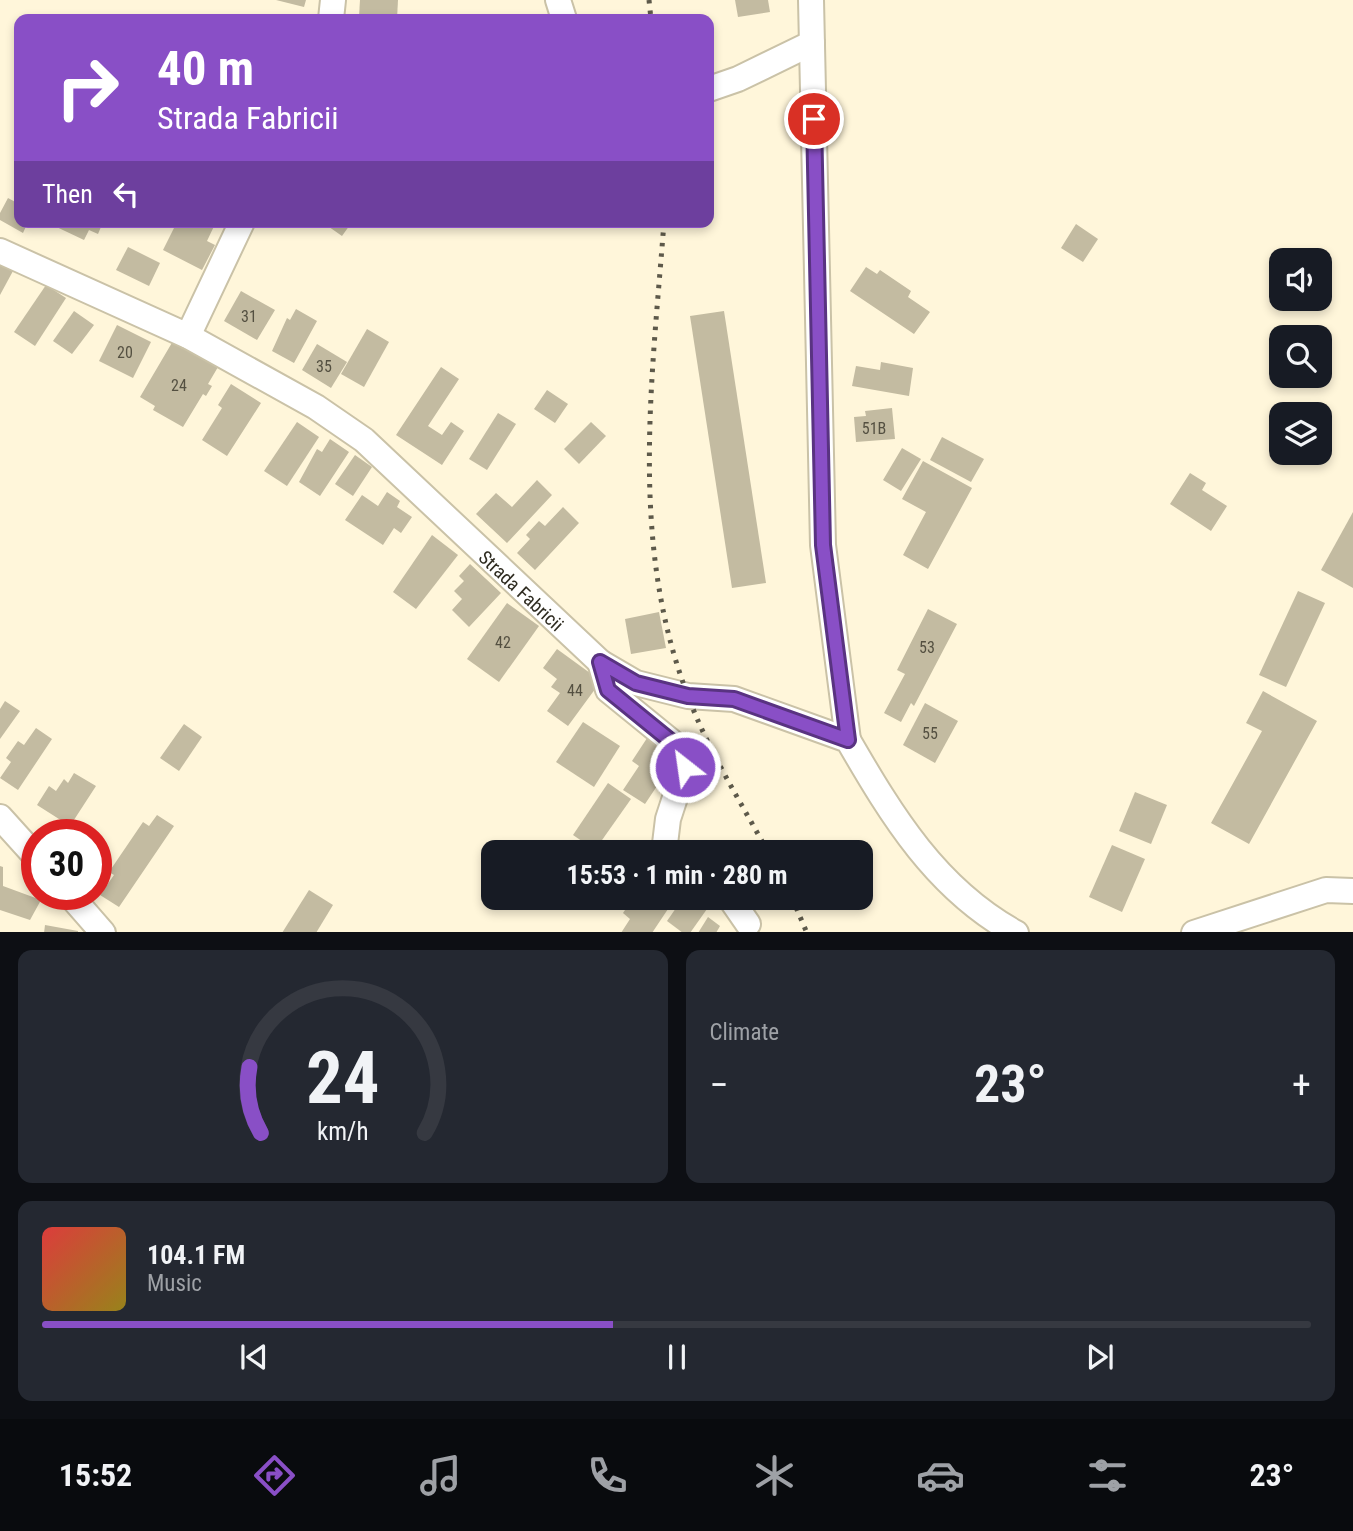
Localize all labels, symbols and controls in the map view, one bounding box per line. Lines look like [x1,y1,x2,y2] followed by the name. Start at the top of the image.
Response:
[157,40,254,97] text: 40 m
[42,42,133,133] icon: right
[784,89,844,149] pin
[157,99,339,137] text: Strada Fabricii
[795,100,833,138] icon: arrive
[107,175,145,213] icon: left
[42,179,93,209] text: Then
[1269,248,1332,465] map controls
[1269,248,1332,311] button: sound
[241,307,257,326] house number: 31
[1269,325,1332,388] button: search
[117,343,133,362] house number: 20
[316,357,332,376] house number: 35
[171,376,187,395] house number: 24
[1269,402,1332,465] button: layers
[862,419,886,438] house number: 51B
[474,546,568,636] street label: Strada Fabricii
[495,633,511,652] house number: 42
[919,638,935,657] house number: 53
[567,681,583,700] house number: 44
[922,724,938,743] house number: 55
[648,730,722,804] position arrow
[21,819,112,910] speed limit sign: 30
[567,860,787,890] text: 15:53 · 1 min · 280 m
[710,1019,779,1046] text: Climate
[306,1035,380,1121] text: 24
[974,1054,1047,1115] text: 23°
[710,1063,729,1107] text: −
[1292,1063,1311,1107] text: +
[317,1116,368,1145] text: km/h
[147,1240,245,1270] text: 104.1 FM
[147,1270,202,1297] text: Music
[235,1338,273,1376] icon: previous
[658,1338,696,1376] icon: pause
[1081,1338,1119,1376] icon: next
[250,1451,299,1500] icon: directions
[416,1451,465,1500] icon: music
[583,1451,632,1500] icon: phone
[750,1451,799,1500] icon: climate
[916,1451,965,1500] icon: car
[1083,1451,1132,1500] icon: filters
[59,1456,132,1494] text: 15:52
[1249,1456,1294,1494] text: 23°

